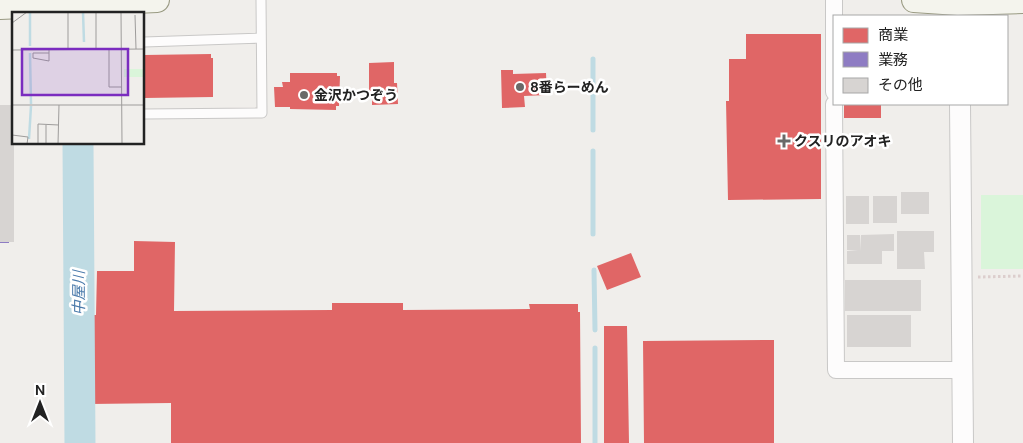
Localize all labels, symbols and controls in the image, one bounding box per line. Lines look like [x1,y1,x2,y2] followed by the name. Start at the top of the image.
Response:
[12,12,145,145] inset map
[833,15,1008,105] legend
[878,25,908,45] text: 商業
[878,50,908,70] text: 業務
[878,75,923,95] text: その他
[530,78,609,96] place label: 8番らーめん
[514,81,526,93] marker: 8番らーめん
[314,86,398,104] place label: 金沢かつぞう
[298,89,310,101] marker: 金沢かつぞう
[794,132,892,150] place label: クスリのアオキ
[778,135,790,147] marker: クスリのアオキ
[69,269,89,316] water label: 中屋川
[15,378,65,428] north arrow
[35,381,45,399] text: N

